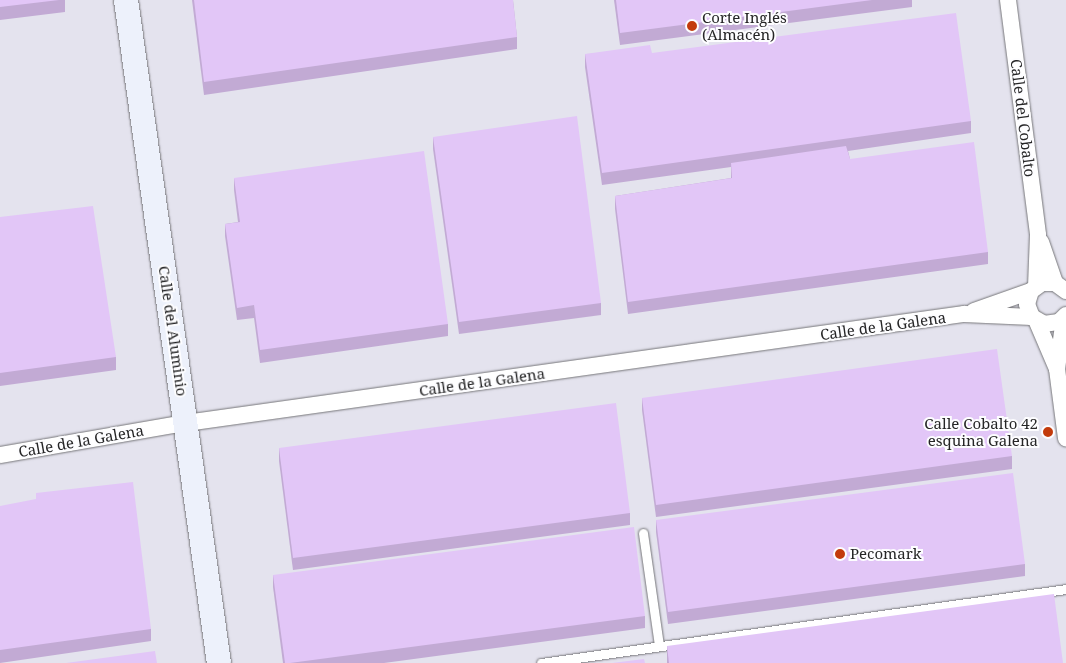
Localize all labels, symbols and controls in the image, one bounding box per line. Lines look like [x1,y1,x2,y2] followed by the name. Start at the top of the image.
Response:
[702,8,787,43] place label: Corte Inglés (Almacén)
[686,20,698,32] marker: Corte Inglés (Almacén)
[1007,58,1039,178] street label: Calle del Cobalto
[155,265,191,397] street label: Calle del Aluminio
[819,308,947,344] street label: Calle de la Galena
[418,364,546,400] street label: Calle de la Galena
[924,414,1038,449] place label: Calle Cobalto 42 esquina Galena
[17,421,145,461] street label: Calle de la Galena
[1042,426,1054,438] marker: Calle Cobalto 42 esquina Galena
[850,545,922,563] place label: Pecomark
[834,548,846,560] marker: Pecomark

